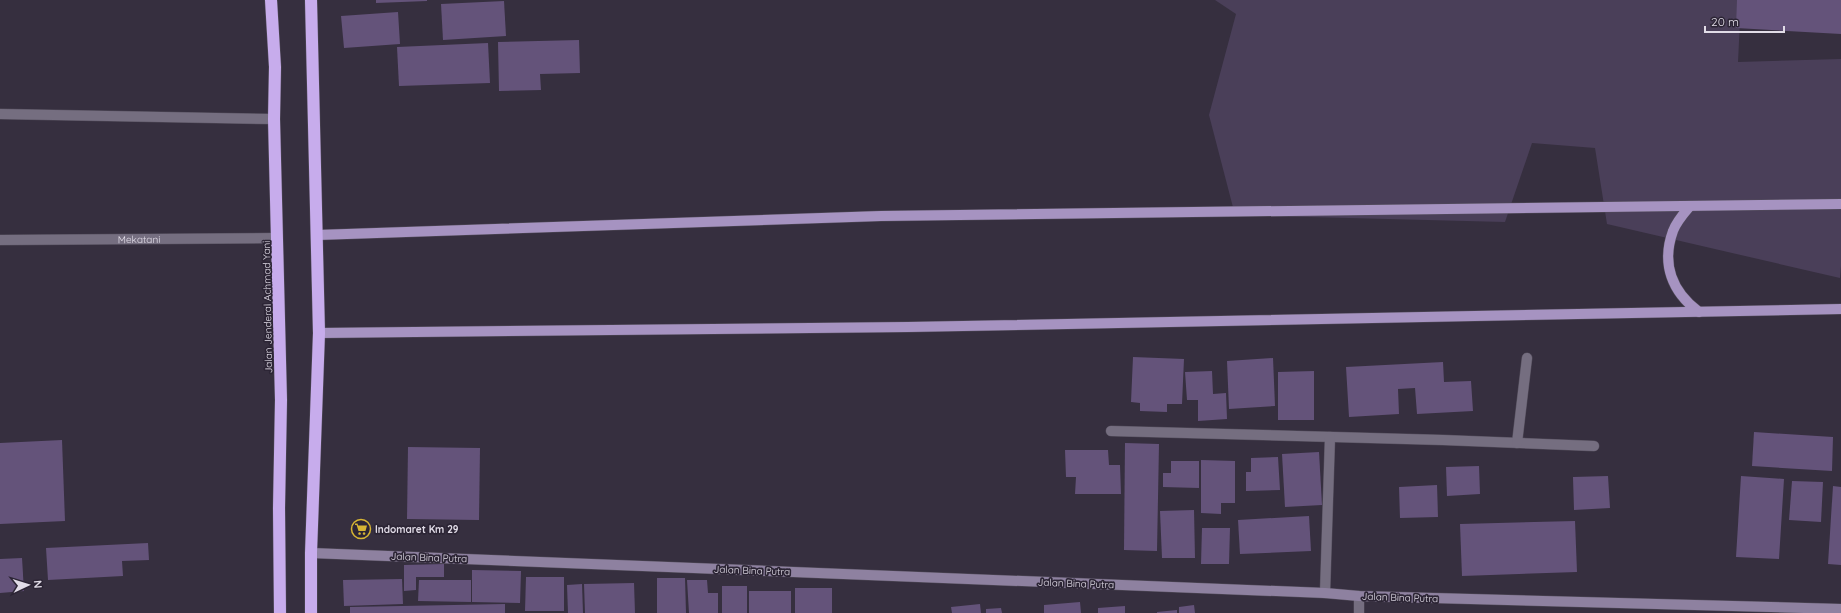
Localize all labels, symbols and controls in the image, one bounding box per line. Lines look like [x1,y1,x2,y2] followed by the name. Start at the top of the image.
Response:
[1705,8,1784,34] scale bar
[1711,14,1739,29] text: 20 m
[118,233,160,246] street label: Mekatani
[260,240,275,374] street label: Jalan Jenderal Achmad Yani
[350,518,372,540] supermarket icon: Indomaret Km 29
[375,523,459,536] place label: Indomaret Km 29
[390,550,468,565] street label: Jalan Bina Putra
[713,563,791,578] street label: Jalan Bina Putra
[8,565,48,605] north arrow
[1037,576,1115,591] street label: Jalan Bina Putra
[31,580,45,589] text: N
[1361,590,1439,605] street label: Jalan Bina Putra

